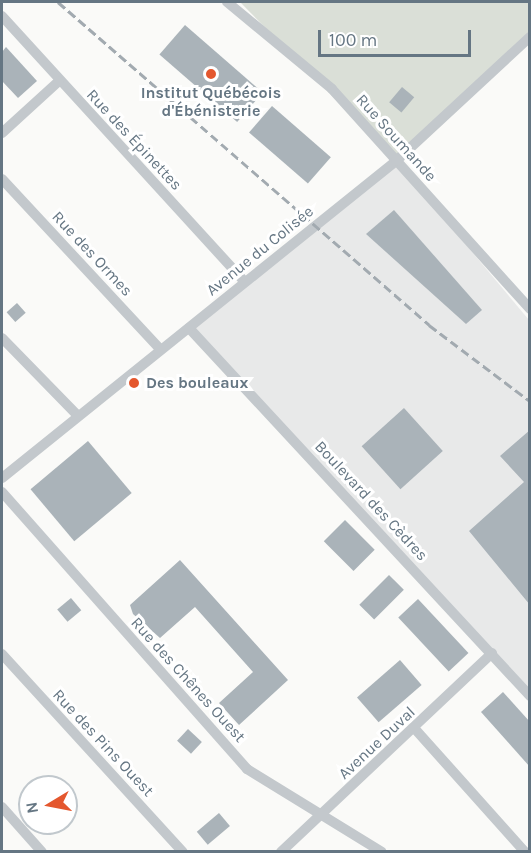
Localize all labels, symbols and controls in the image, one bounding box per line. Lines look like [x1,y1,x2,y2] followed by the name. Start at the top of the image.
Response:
[321,18,474,56] scale bar
[329,29,377,51] text: 100 m
[204,67,218,81] marker: Institut Québécois d'Ébénisterie
[141,83,281,121] place label: Institut Québécois d'Ébénisterie
[82,86,186,194] street label: Rue des Épinettes
[352,90,440,186] street label: Rue Soumande
[203,202,317,300] street label: Avenue du Colisée
[48,208,136,300] street label: Rue des Ormes
[146,373,248,393] place label: Des bouleaux
[127,376,141,390] marker: Des bouleaux
[311,437,431,565] street label: Boulevard des Cèdres
[127,613,249,747] street label: Rue des Chênes Ouest
[48,685,158,801] street label: Rue des Pins Ouest
[335,703,419,783] street label: Avenue Duval
[18,775,78,835] north arrow
[21,801,42,815] text: N

